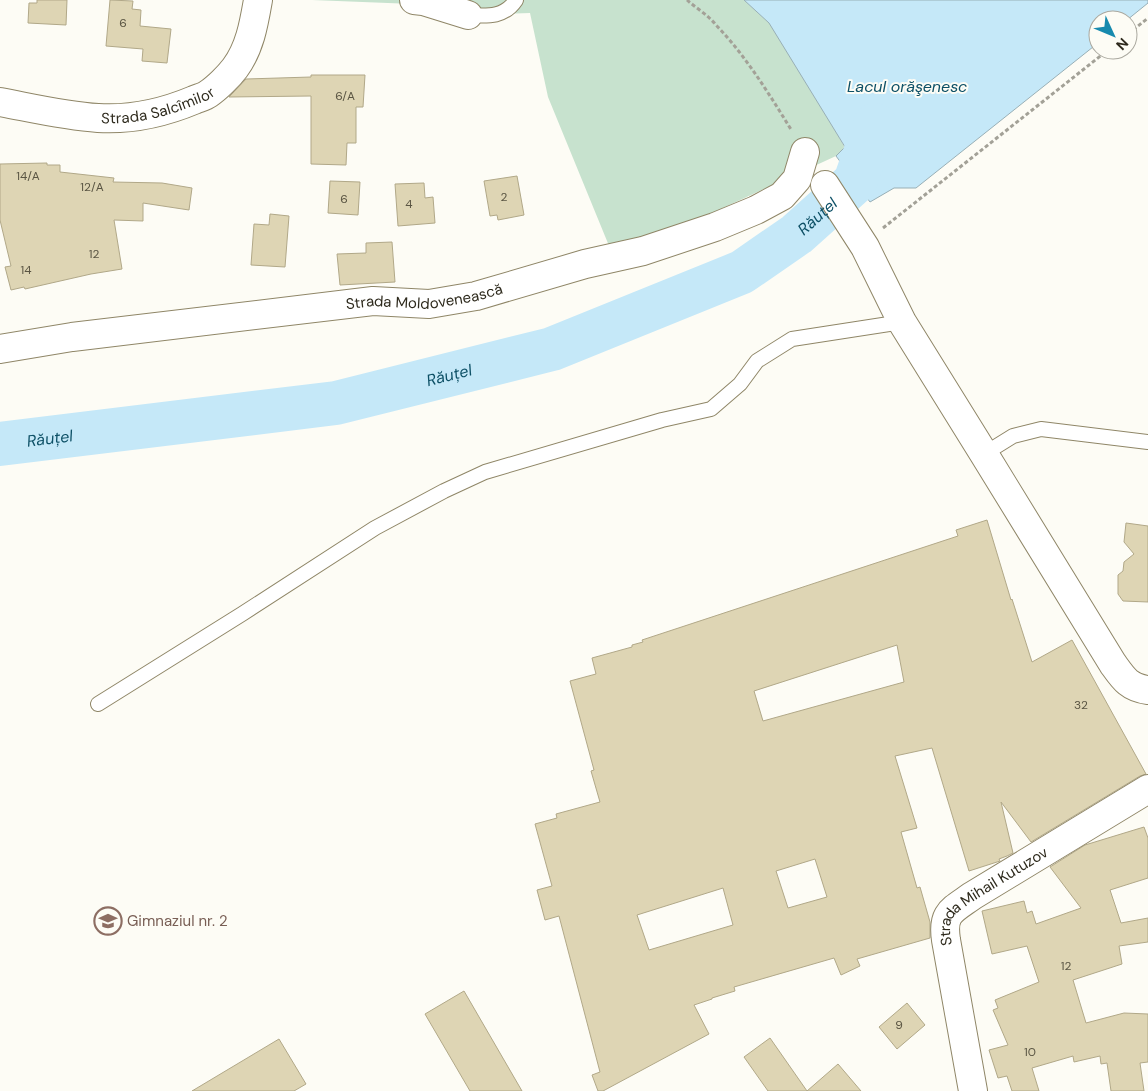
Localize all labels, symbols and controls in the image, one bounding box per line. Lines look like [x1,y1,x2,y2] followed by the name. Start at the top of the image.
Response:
[1088,10,1138,60] north arrow
[119,15,127,31] house number: 6
[1112,34,1132,54] text: N
[847,76,967,97] water label: Lacul orăşenesc
[101,82,219,128] street label: Strada Salcîmilor
[335,88,355,104] house number: 6/A
[16,168,40,184] house number: 14/A
[80,179,104,195] house number: 12/A
[501,189,508,205] house number: 2
[340,191,348,207] house number: 6
[793,192,842,239] water label: Răuțel
[405,196,413,212] house number: 4
[89,246,99,262] house number: 12
[20,262,32,278] house number: 14
[345,279,505,314] street label: Strada Moldovenească
[424,359,474,391] water label: Răuțel
[25,425,74,451] water label: Răuțel
[1074,697,1088,713] house number: 32
[935,842,1052,947] street label: Strada Mihail Kutuzov
[93,906,123,936] school or university icon: Gimnaziul nr. 2
[127,911,228,931] place label: Gimnaziul nr. 2
[1061,958,1071,974] house number: 12
[895,1017,903,1033] house number: 9
[1024,1044,1036,1060] house number: 10

